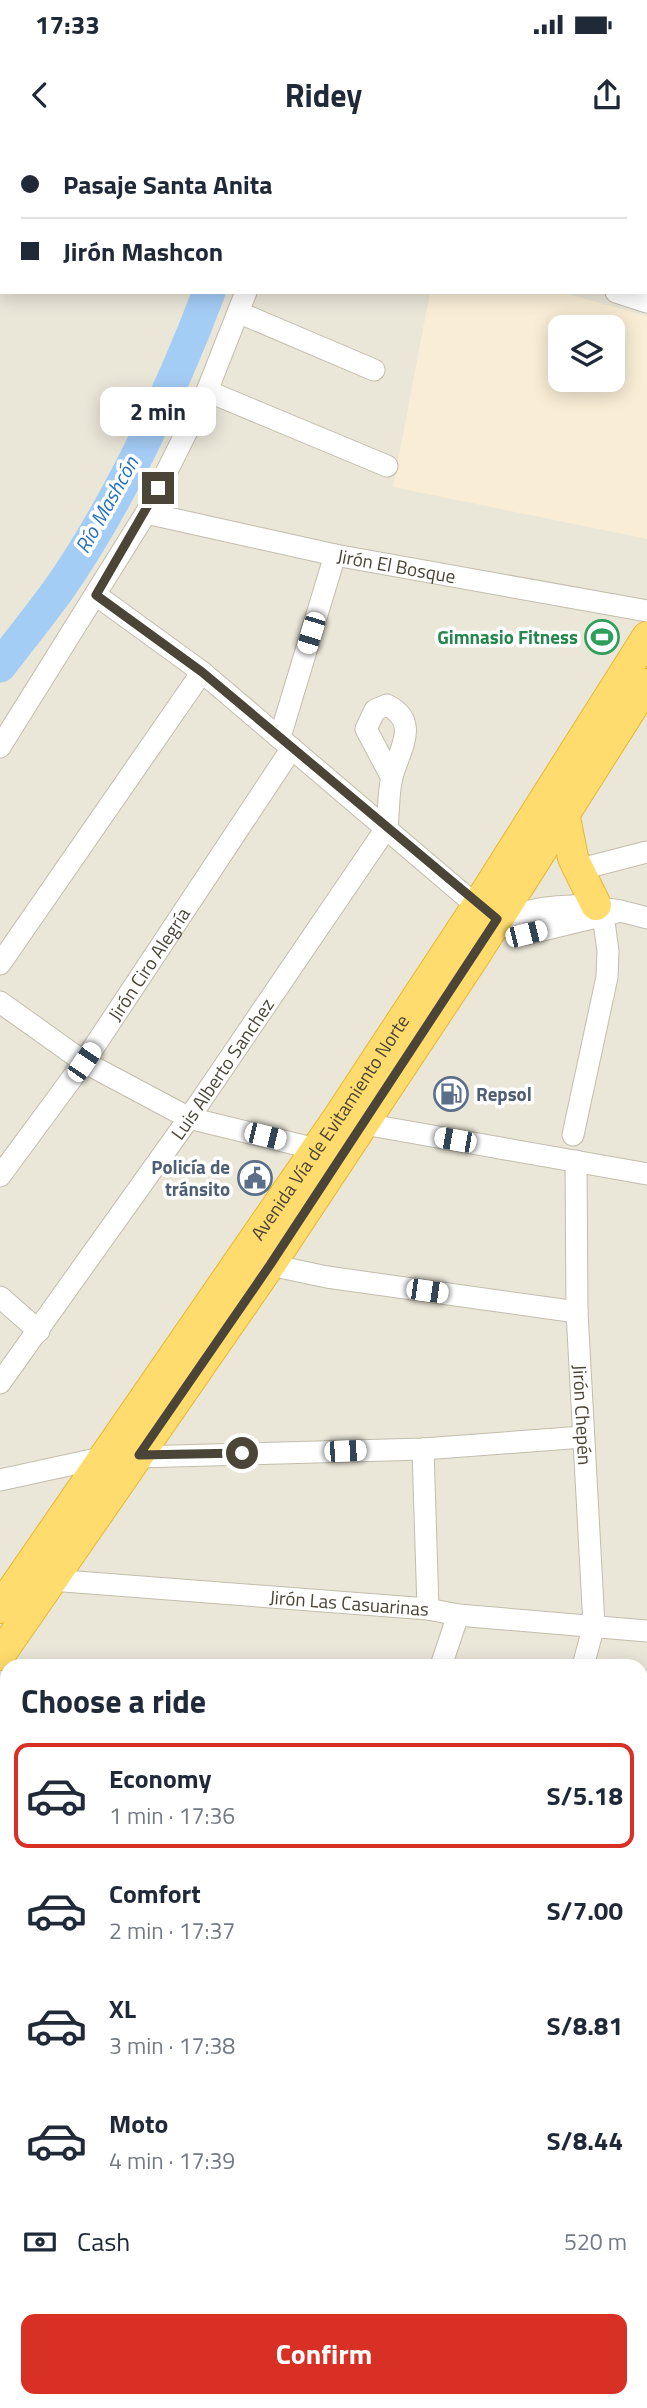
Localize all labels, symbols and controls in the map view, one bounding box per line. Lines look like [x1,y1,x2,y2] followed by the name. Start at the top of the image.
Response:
[35,5,100,44] text: 17:33
[285,71,362,119] text: Ridey
[21,76,59,114] icon: back
[588,76,626,114] icon: share
[63,165,273,204] text: Pasaje Santa Anita
[63,232,223,271] text: Jirón Mashcon
[548,315,625,392] map controls
[548,315,625,392] button: layers
[100,386,216,436] callout: 2 min
[130,394,186,429] text: 2 min
[66,450,146,559] water label: Río Mashcón
[142,472,174,504] route end
[335,541,458,590] street label: Jirón El Bosque
[295,610,328,656] car
[583,618,621,656] sports icon: Gimnasio Fitness
[437,622,578,651] place label: Gimnasio Fitness
[100,901,197,1026] street label: Jirón Ciro Alegría
[504,919,549,949] car
[163,992,281,1145] street label: Luis Alberto Sanchez
[243,1008,416,1246] street label: Avenida Vía de Evitamiento Norte
[64,1039,105,1085] car
[432,1075,470,1113] fuel station icon: Repsol
[476,1079,532,1108] place label: Repsol
[243,1121,288,1151] car
[433,1126,478,1154] car
[151,1152,230,1203] place label: Policía de tránsito
[236,1159,274,1197] public building icon: Policía de tránsito
[405,1278,450,1304] car
[566,1364,600,1466] street label: Jirón Chepén
[226,1437,258,1469] route start
[324,1440,367,1462] car
[268,1582,430,1623] street label: Jirón Las Casuarinas
[21,1677,206,1725] text: Choose a ride
[109,1759,211,1798] text: Economy
[25,1764,88,1827] icon: car
[546,1776,623,1815] text: S/5.18
[109,1798,235,1833] text: 1 min · 17:36
[109,1874,201,1913] text: Comfort
[25,1879,88,1942] icon: car
[546,1891,623,1930] text: S/7.00
[109,1913,235,1948] text: 2 min · 17:37
[109,1989,136,2028] text: XL
[25,1994,88,2057] icon: car
[546,2006,623,2045] text: S/8.81
[109,2028,235,2063] text: 3 min · 17:38
[109,2104,168,2143] text: Moto
[25,2109,88,2172] icon: car
[546,2121,623,2160] text: S/8.44
[109,2143,235,2178] text: 4 min · 17:39
[77,2222,130,2261] text: Cash
[21,2223,59,2261] icon: cash
[564,2224,627,2259] text: 520 m
[21,2314,627,2394] button: Confirm

